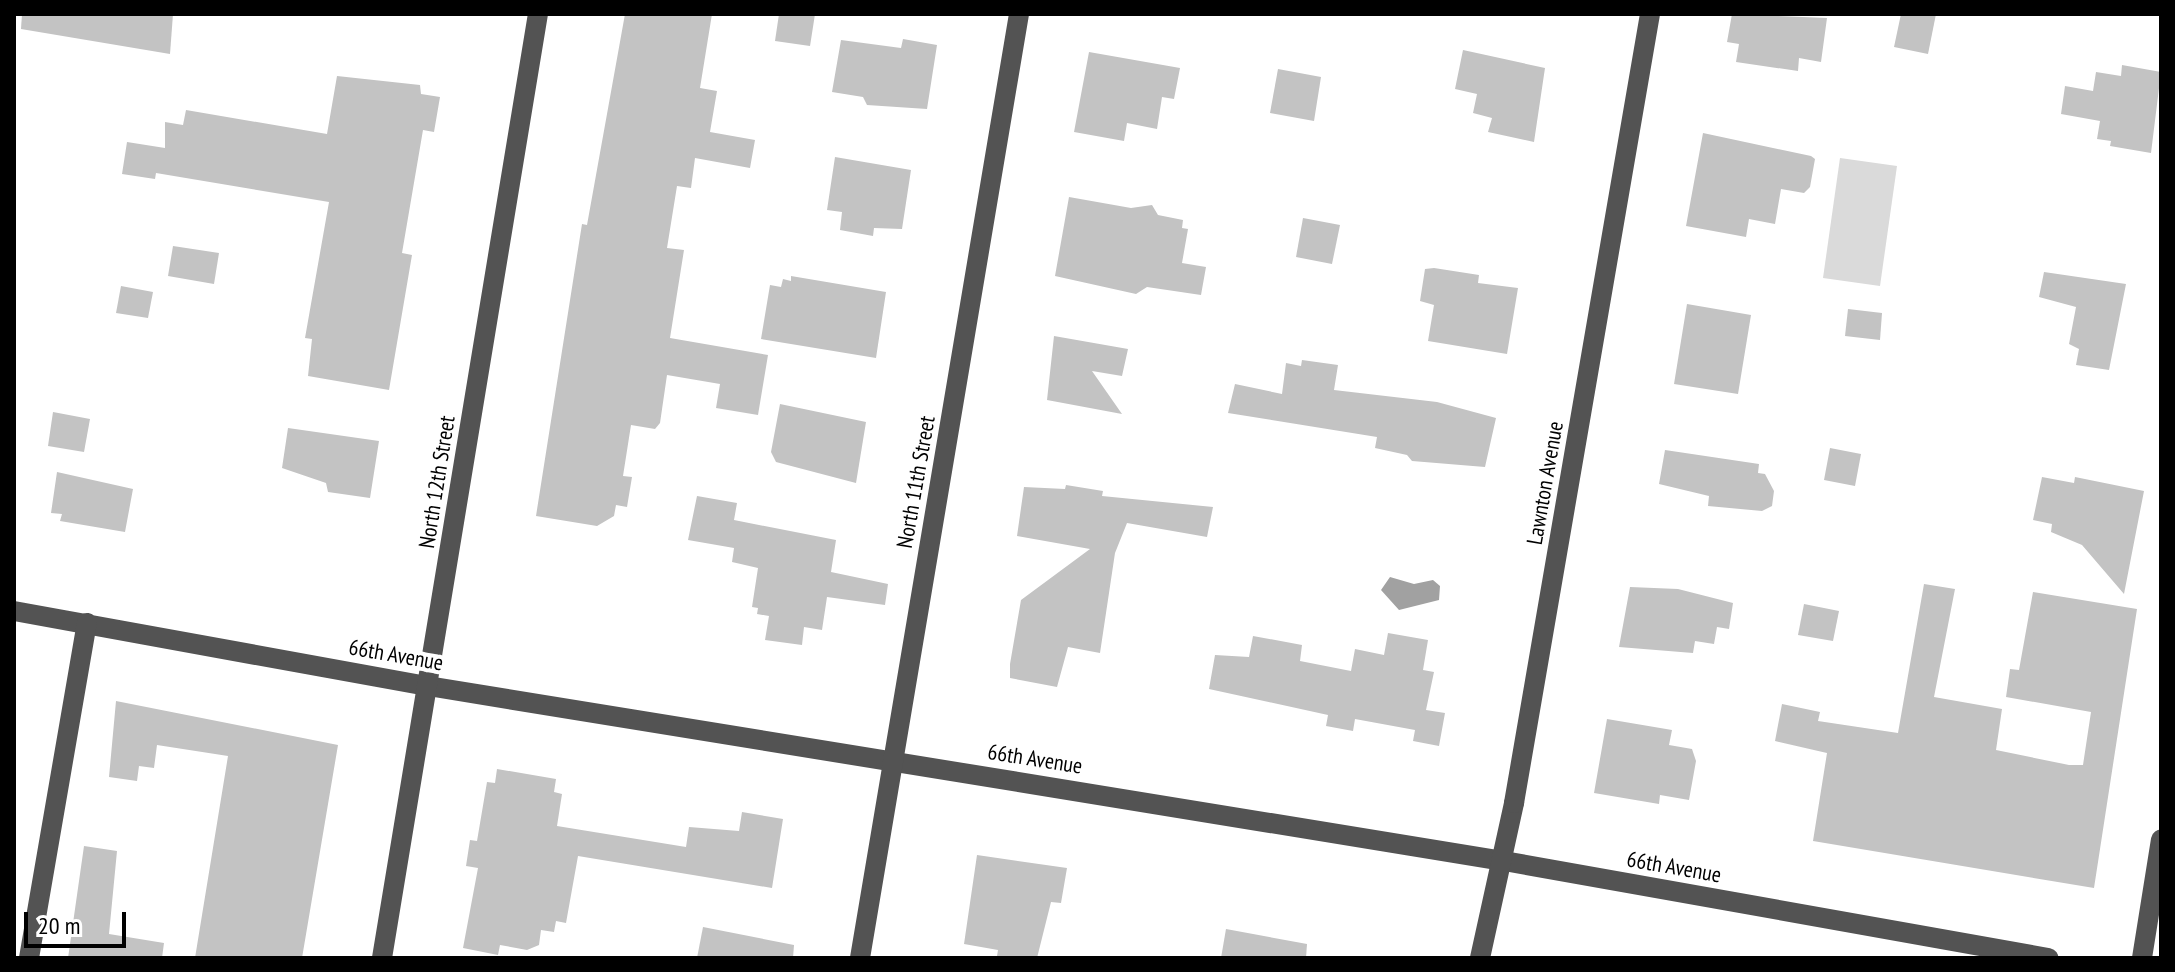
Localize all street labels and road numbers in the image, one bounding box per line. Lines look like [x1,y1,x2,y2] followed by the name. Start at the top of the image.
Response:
[413,414,461,550] street label: North 12th Street
[891,414,941,550] street label: North 11th Street
[1521,419,1569,547] street label: Lawnton Avenue
[347,634,445,676] street label: 66th Avenue
[986,738,1084,780] street label: 66th Avenue
[1625,846,1723,888] street label: 66th Avenue

